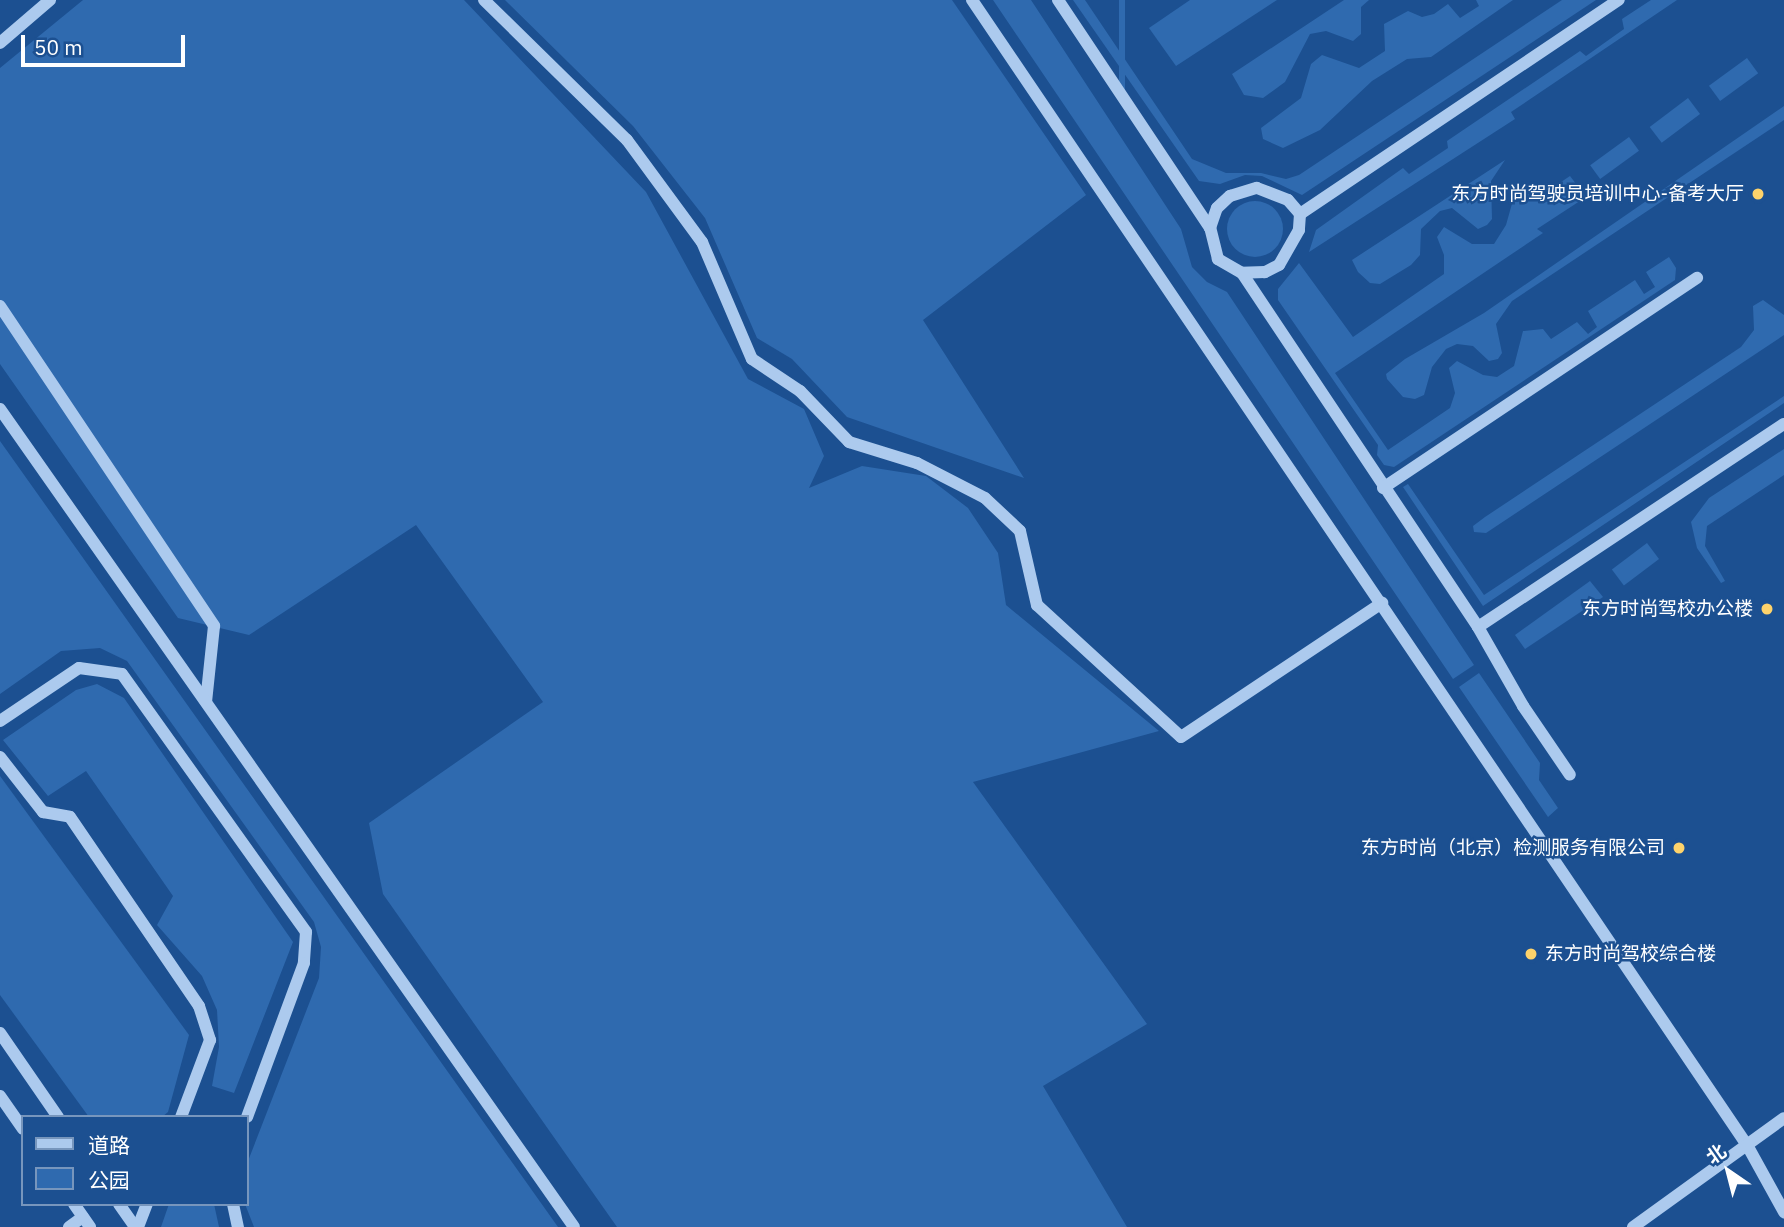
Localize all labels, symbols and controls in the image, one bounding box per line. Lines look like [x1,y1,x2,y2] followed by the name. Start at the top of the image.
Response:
[24,21,189,65] scale bar
[34,33,83,61] text: 50 m
[1451,183,1744,205] place label: 东方时尚驾驶员培训中心-备考大厅
[1750,186,1766,202] marker: 东方时尚驾驶员培训中心-备考大厅
[1582,598,1753,620] place label: 东方时尚驾校办公楼
[1759,601,1775,617] marker: 东方时尚驾校办公楼
[1361,837,1665,859] place label: 东方时尚（北京）检测服务有限公司
[1671,840,1687,856] marker: 东方时尚（北京）检测服务有限公司
[1545,943,1716,965] place label: 东方时尚驾校综合楼
[1523,946,1539,962] marker: 东方时尚驾校综合楼
[21,1115,248,1206] legend
[88,1131,130,1159] text: 道路
[1693,1136,1763,1206] north arrow
[1701,1139,1731,1169] text: 北
[88,1166,130,1194] text: 公园

